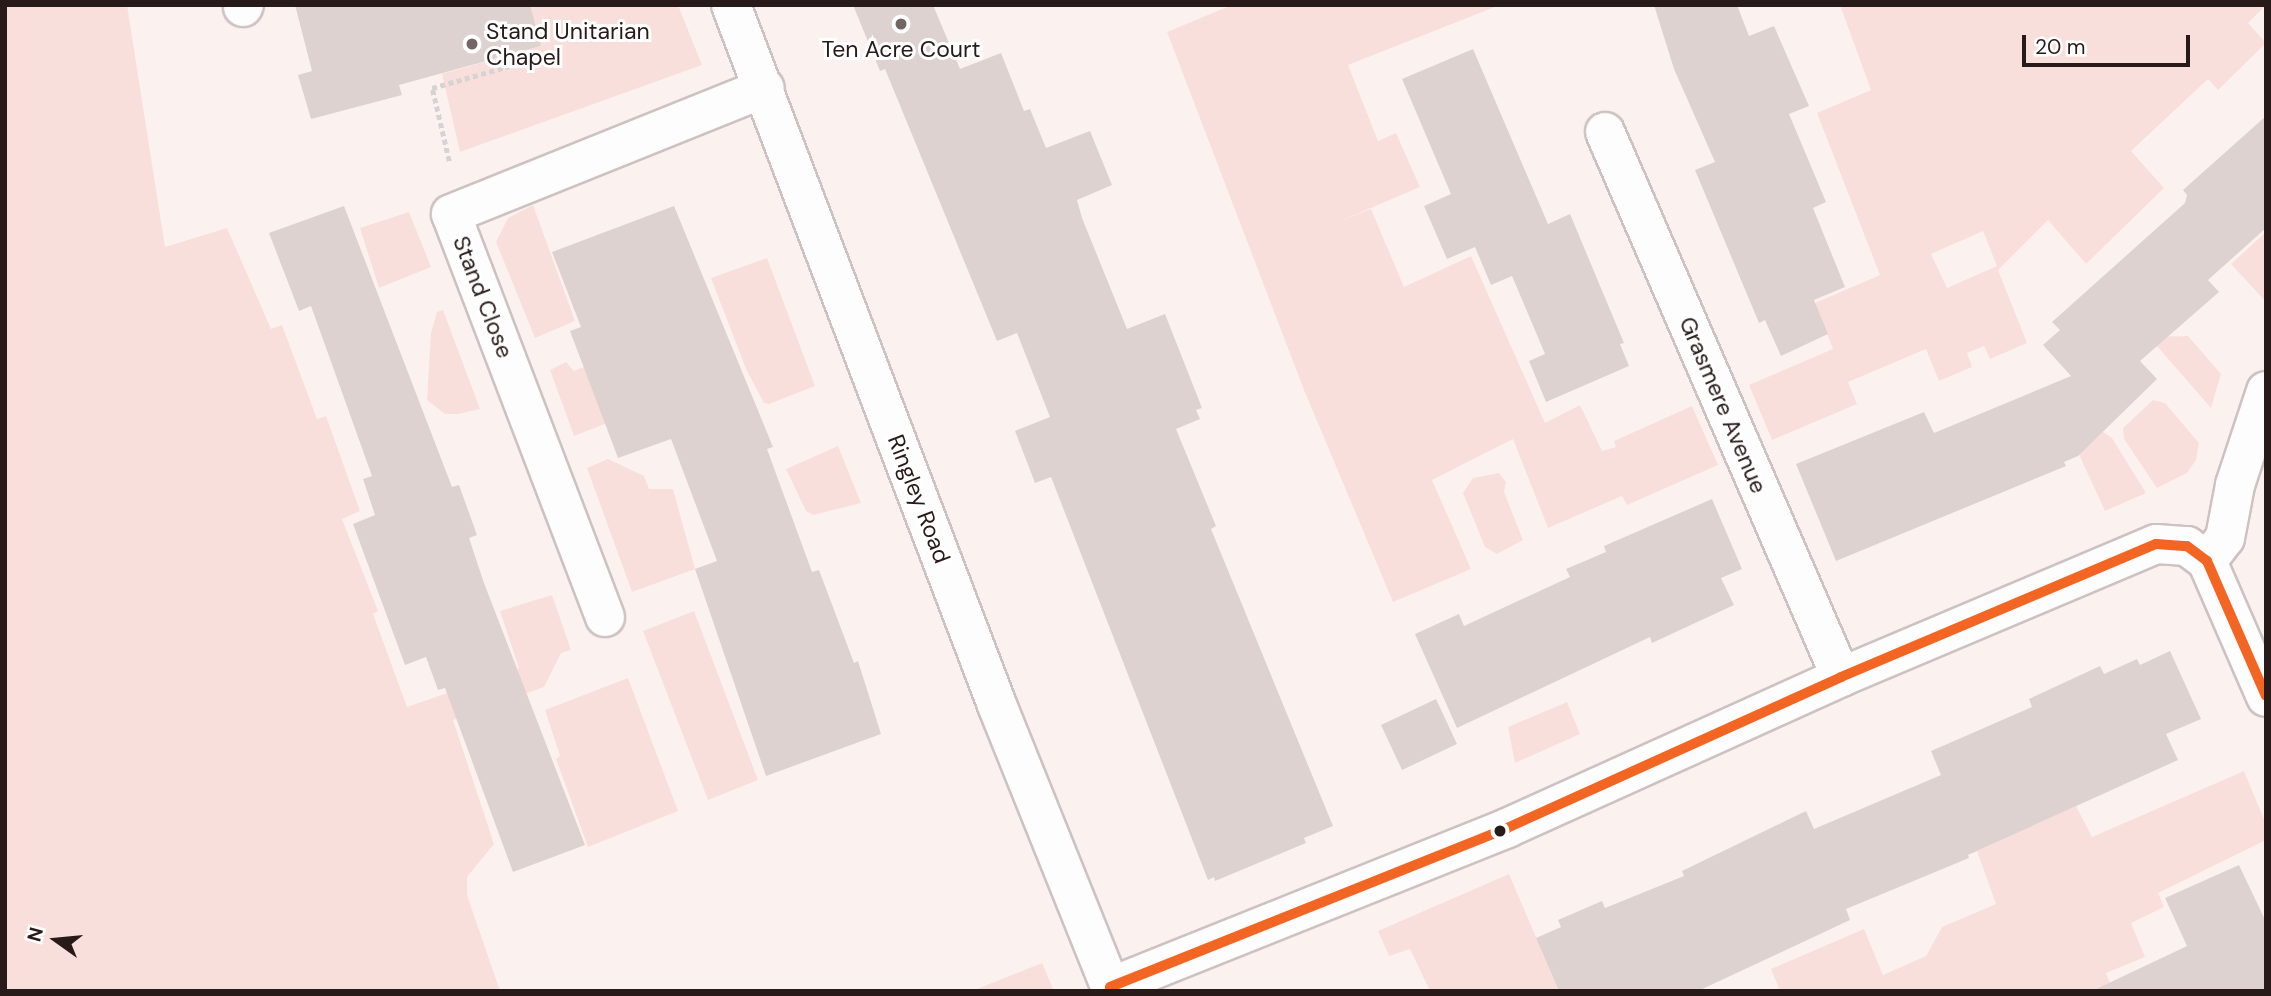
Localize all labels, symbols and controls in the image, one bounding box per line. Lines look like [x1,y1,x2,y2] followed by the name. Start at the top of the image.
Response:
[893,16,909,32] marker: Ten Acre Court
[486,17,650,71] place label: Stand Unitarian Chapel
[2026,21,2194,65] scale bar
[2035,33,2086,61] text: 20 m
[821,35,981,63] place label: Ten Acre Court
[464,36,480,52] marker: Stand Unitarian Chapel
[447,232,519,362] street label: Stand Close
[1673,313,1773,497] street label: Grasmere Avenue
[882,431,956,567] street label: Ringley Road
[1493,824,1507,838] unlabelled marker
[21,905,91,975] north arrow
[21,925,49,944] text: N

